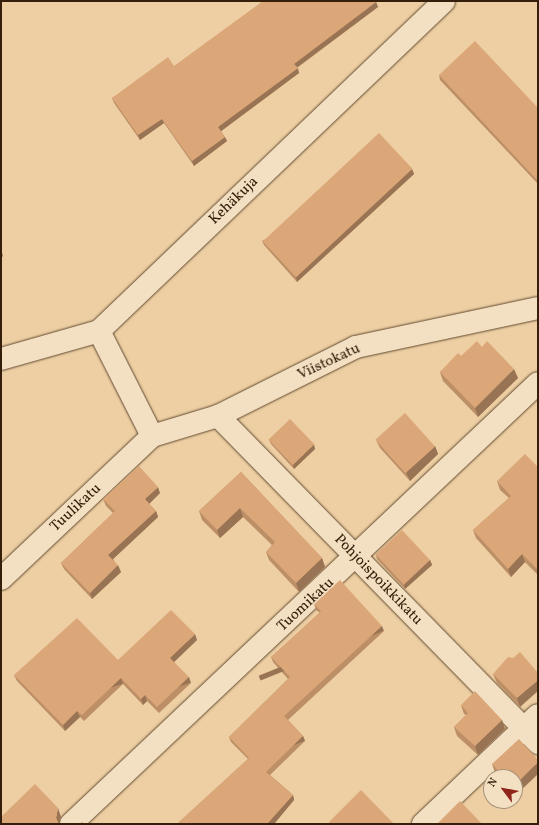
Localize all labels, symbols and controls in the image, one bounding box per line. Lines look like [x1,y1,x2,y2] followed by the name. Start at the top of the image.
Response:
[206,173,262,229] street label: Kehäkuja
[295,340,363,384] street label: Viistokatu
[47,480,105,536] street label: Tuulikatu
[330,531,426,629] street label: Pohjoispoikkikatu
[274,574,338,636] street label: Tuomikatu
[483,769,523,809] north arrow
[485,776,502,790] text: N

